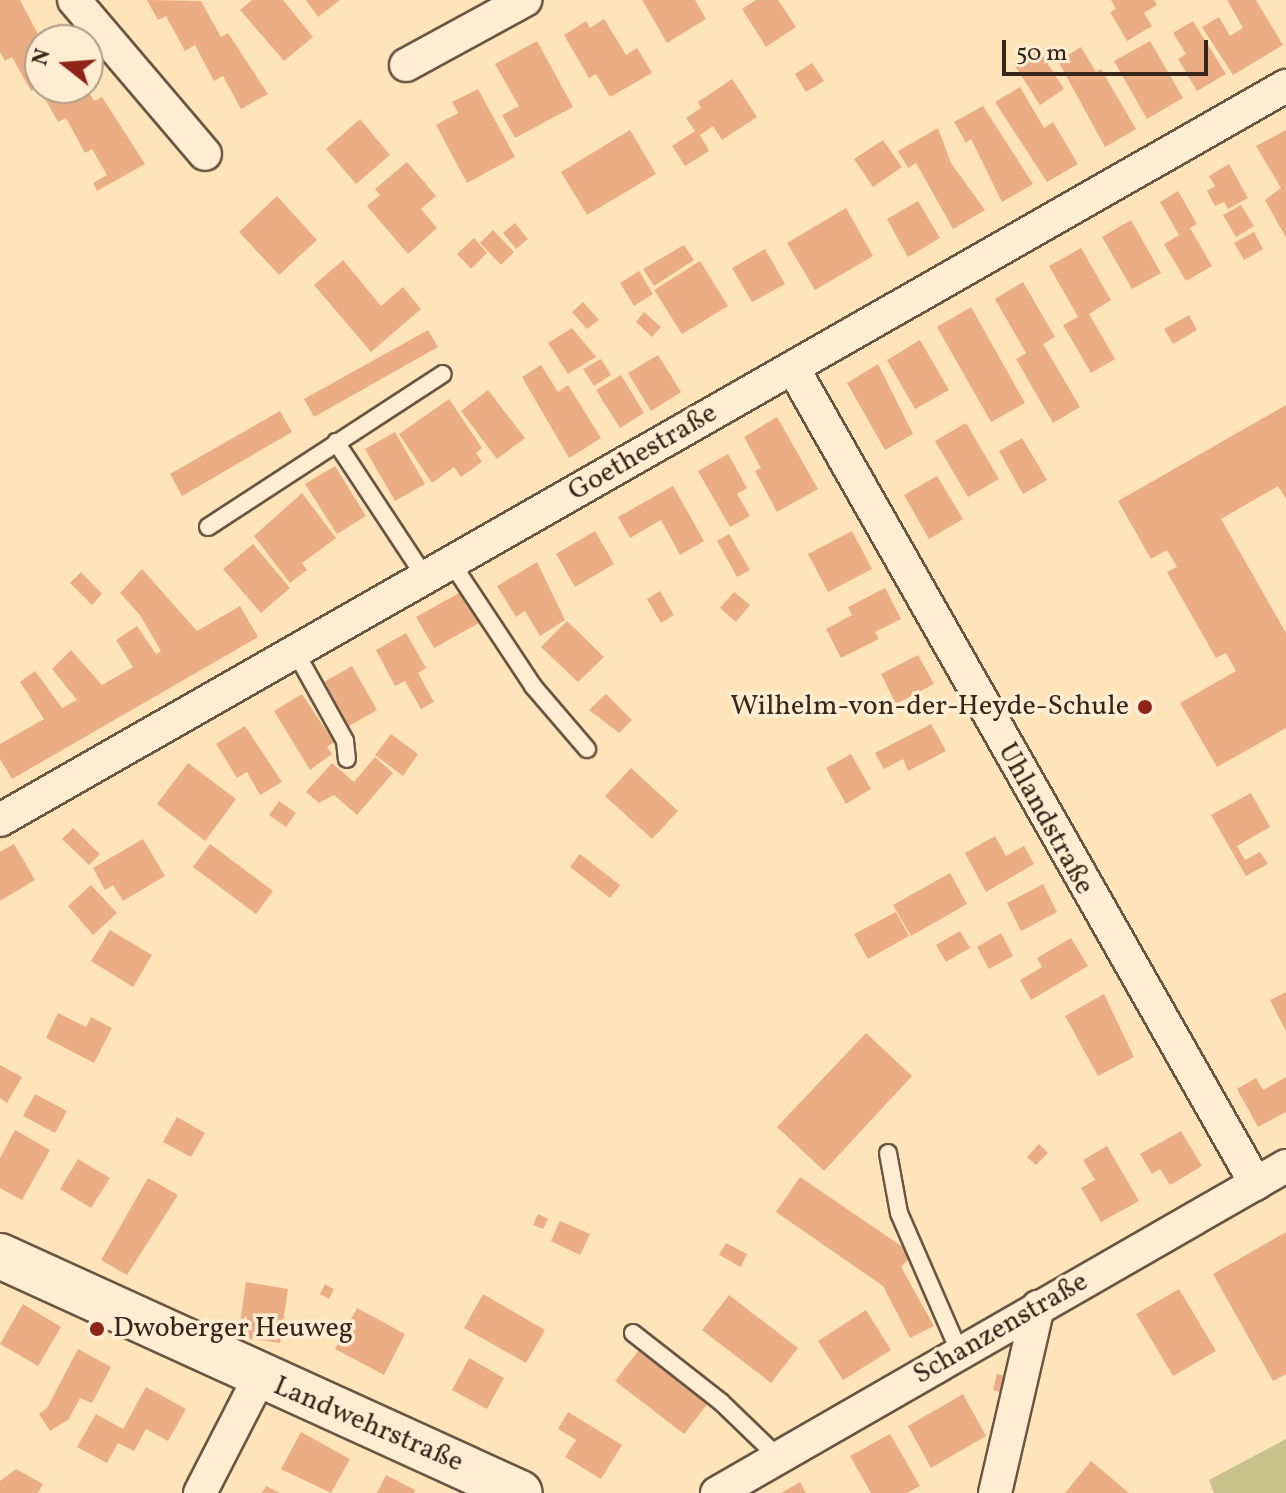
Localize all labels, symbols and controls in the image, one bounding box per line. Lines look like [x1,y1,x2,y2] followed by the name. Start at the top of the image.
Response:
[24,24,104,104] north arrow
[1006,24,1212,74] scale bar
[1016,37,1068,71] text: 50 m
[25,45,60,70] text: N
[563,397,723,509] street label: Goethestraße
[730,690,1129,724] place label: Wilhelm-von-der-Heyde-Schule
[1136,698,1154,716] marker: Wilhelm-von-der-Heyde-Schule
[990,737,1100,901] street label: Uhlandstraße
[908,1265,1094,1393] street label: Schanzenstraße
[113,1312,353,1346] place label: Dwoberger Heuweg
[88,1320,106,1338] marker: Dwoberger Heuweg
[268,1370,468,1480] street label: Landwehrstraße

